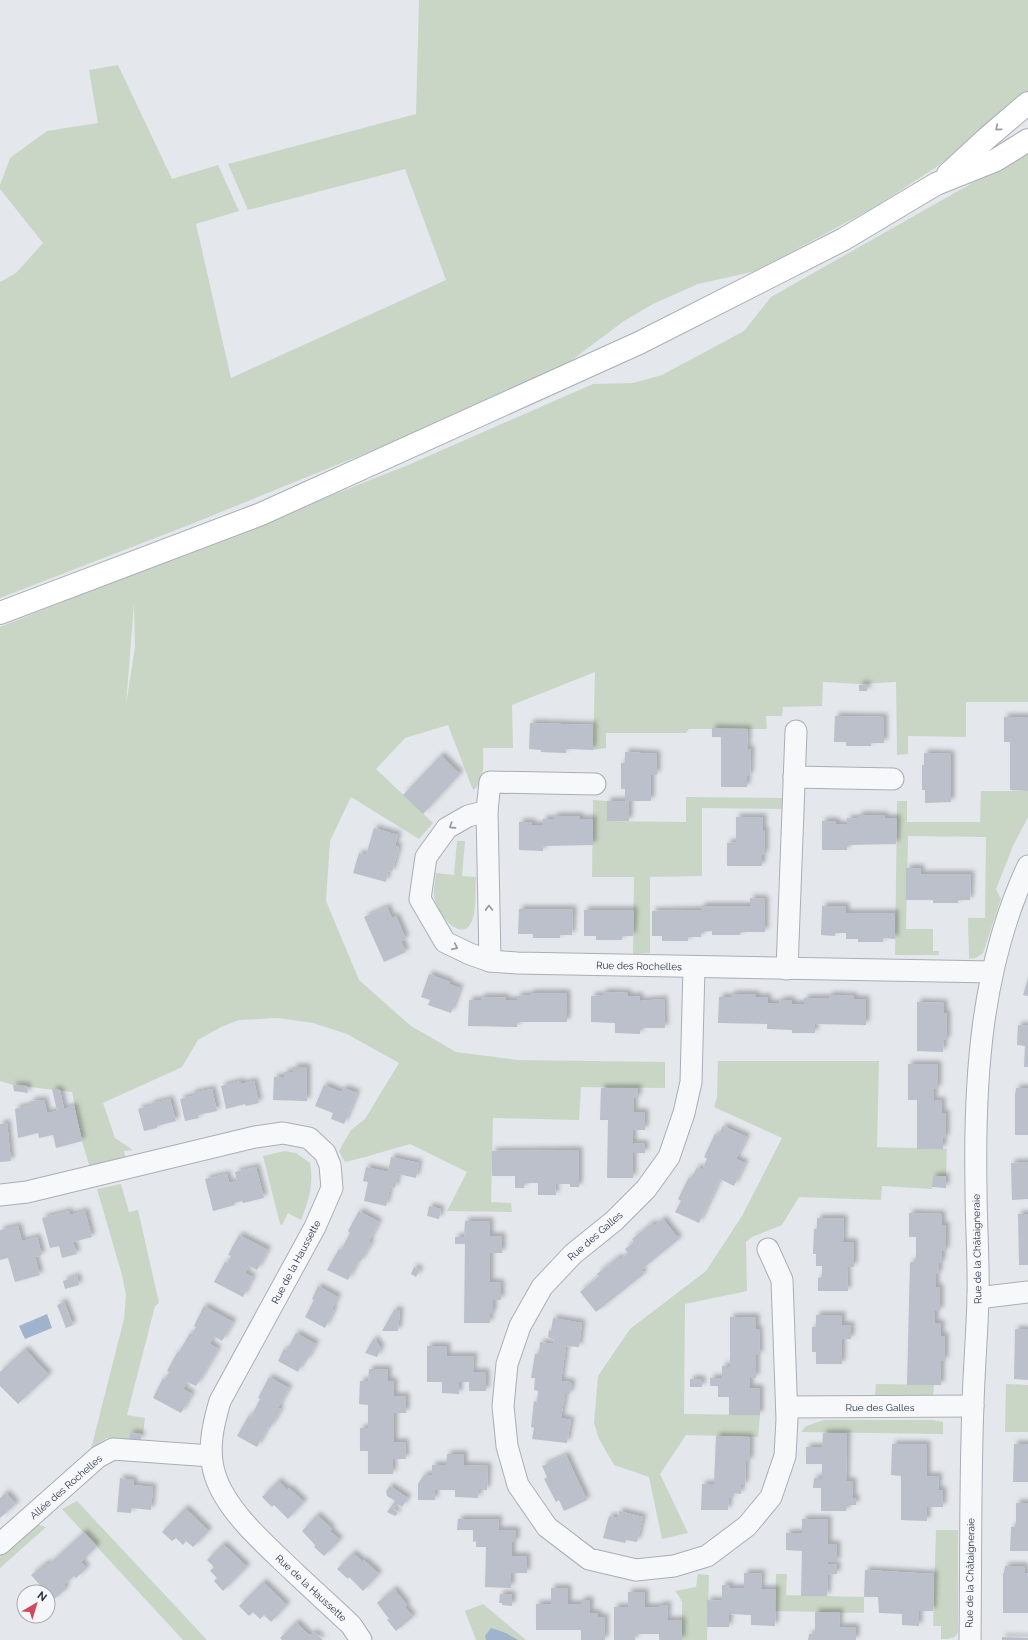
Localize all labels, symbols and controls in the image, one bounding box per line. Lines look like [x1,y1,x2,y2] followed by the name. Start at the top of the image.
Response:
[995,124,1003,131] one-way arrow
[449,821,456,828] one-way arrow
[485,905,493,911] one-way arrow
[451,942,459,950] one-way arrow
[596,960,682,972] street label: Rue des Rochelles
[971,1194,983,1304] street label: Rue de la Châtaigneraie
[565,1209,625,1263] street label: Rue des Galles
[269,1218,323,1306] street label: Rue de la Haussette
[845,1402,915,1413] street label: Rue des Galles
[28,1453,104,1521] street label: Allée des Rochelles
[964,1518,976,1628] street label: Rue de la Châtaigneraie
[273,1552,349,1624] street label: Rue de la Haussette
[16,1584,56,1624] north arrow
[35,1589,49,1604] text: N

